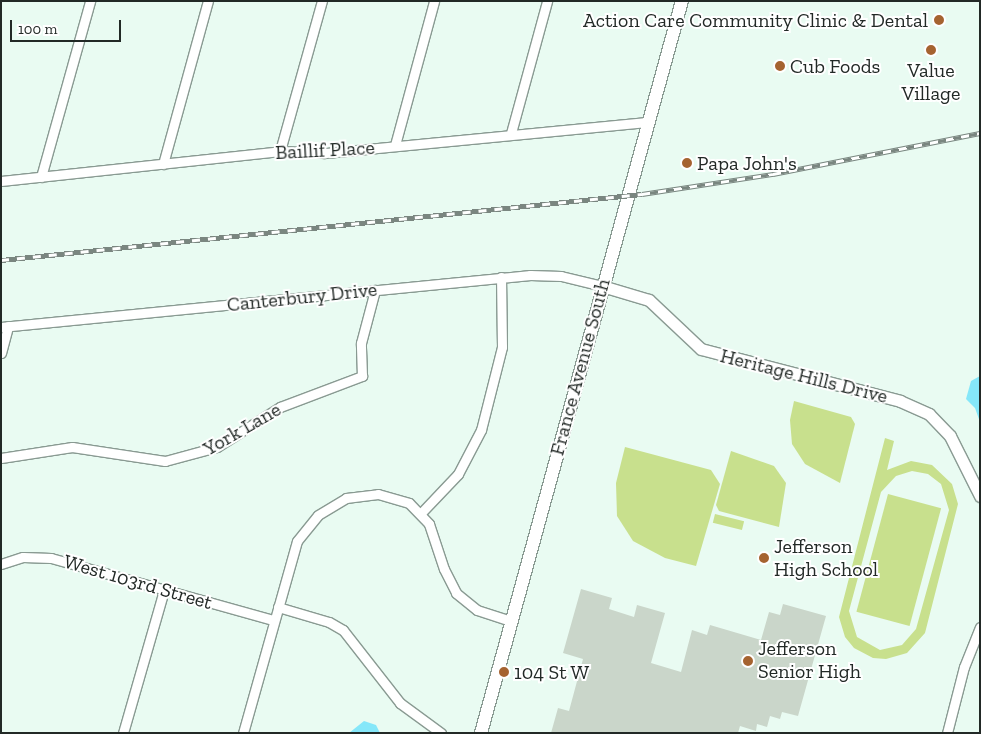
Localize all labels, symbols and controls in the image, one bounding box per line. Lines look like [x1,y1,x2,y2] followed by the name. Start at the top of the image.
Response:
[583,8,928,32] place label: Action Care Community Clinic & Dental
[12,10,124,42] scale bar
[932,13,946,27] marker: Action Care Community Clinic & Dental
[18,20,57,38] text: 100 m
[925,44,937,56] marker: Value Village
[790,54,880,78] place label: Cub Foods
[902,58,960,105] place label: Value Village
[774,60,786,72] marker: Cub Foods
[275,135,375,165] street label: Baillif Place
[697,151,797,175] place label: Papa John's
[681,157,693,169] marker: Papa John's
[545,276,615,458] street label: France Avenue South
[225,277,379,317] street label: Canterbury Drive
[718,344,890,408] street label: Heritage Hills Drive
[199,397,285,461] street label: York Lane
[774,534,878,581] place label: Jefferson High School
[61,549,215,615] street label: West 103rd Street
[758,552,770,564] marker: Jefferson High School
[758,637,861,684] place label: Jefferson Senior High
[742,655,754,667] marker: Jefferson Senior High
[514,660,590,684] place label: 104 St W
[498,666,510,678] marker: 104 St W

